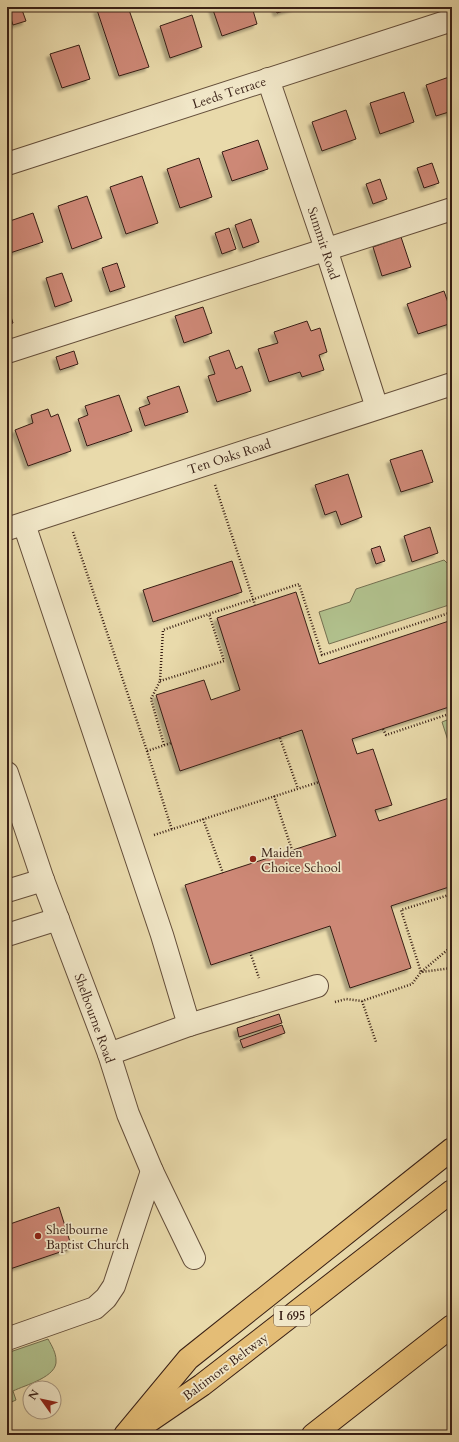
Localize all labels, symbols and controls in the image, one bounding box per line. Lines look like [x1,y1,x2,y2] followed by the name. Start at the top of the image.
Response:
[190,72,269,113] street label: Leeds Terrace
[303,205,343,282] street label: Summit Road
[185,435,273,479] street label: Ten Oaks Road
[261,844,342,877] place label: Maiden Choice School
[248,854,258,864] marker: Maiden Choice School
[70,971,119,1066] street label: Shelbourne Road
[46,1221,129,1254] place label: Shelbourne Baptist Church
[33,1231,43,1241] marker: Shelbourne Baptist Church
[274,1306,310,1326] road number: I 695
[179,1329,272,1405] street label: Baltimore Beltway
[22,1380,62,1420] north arrow
[25,1386,43,1403] text: N

